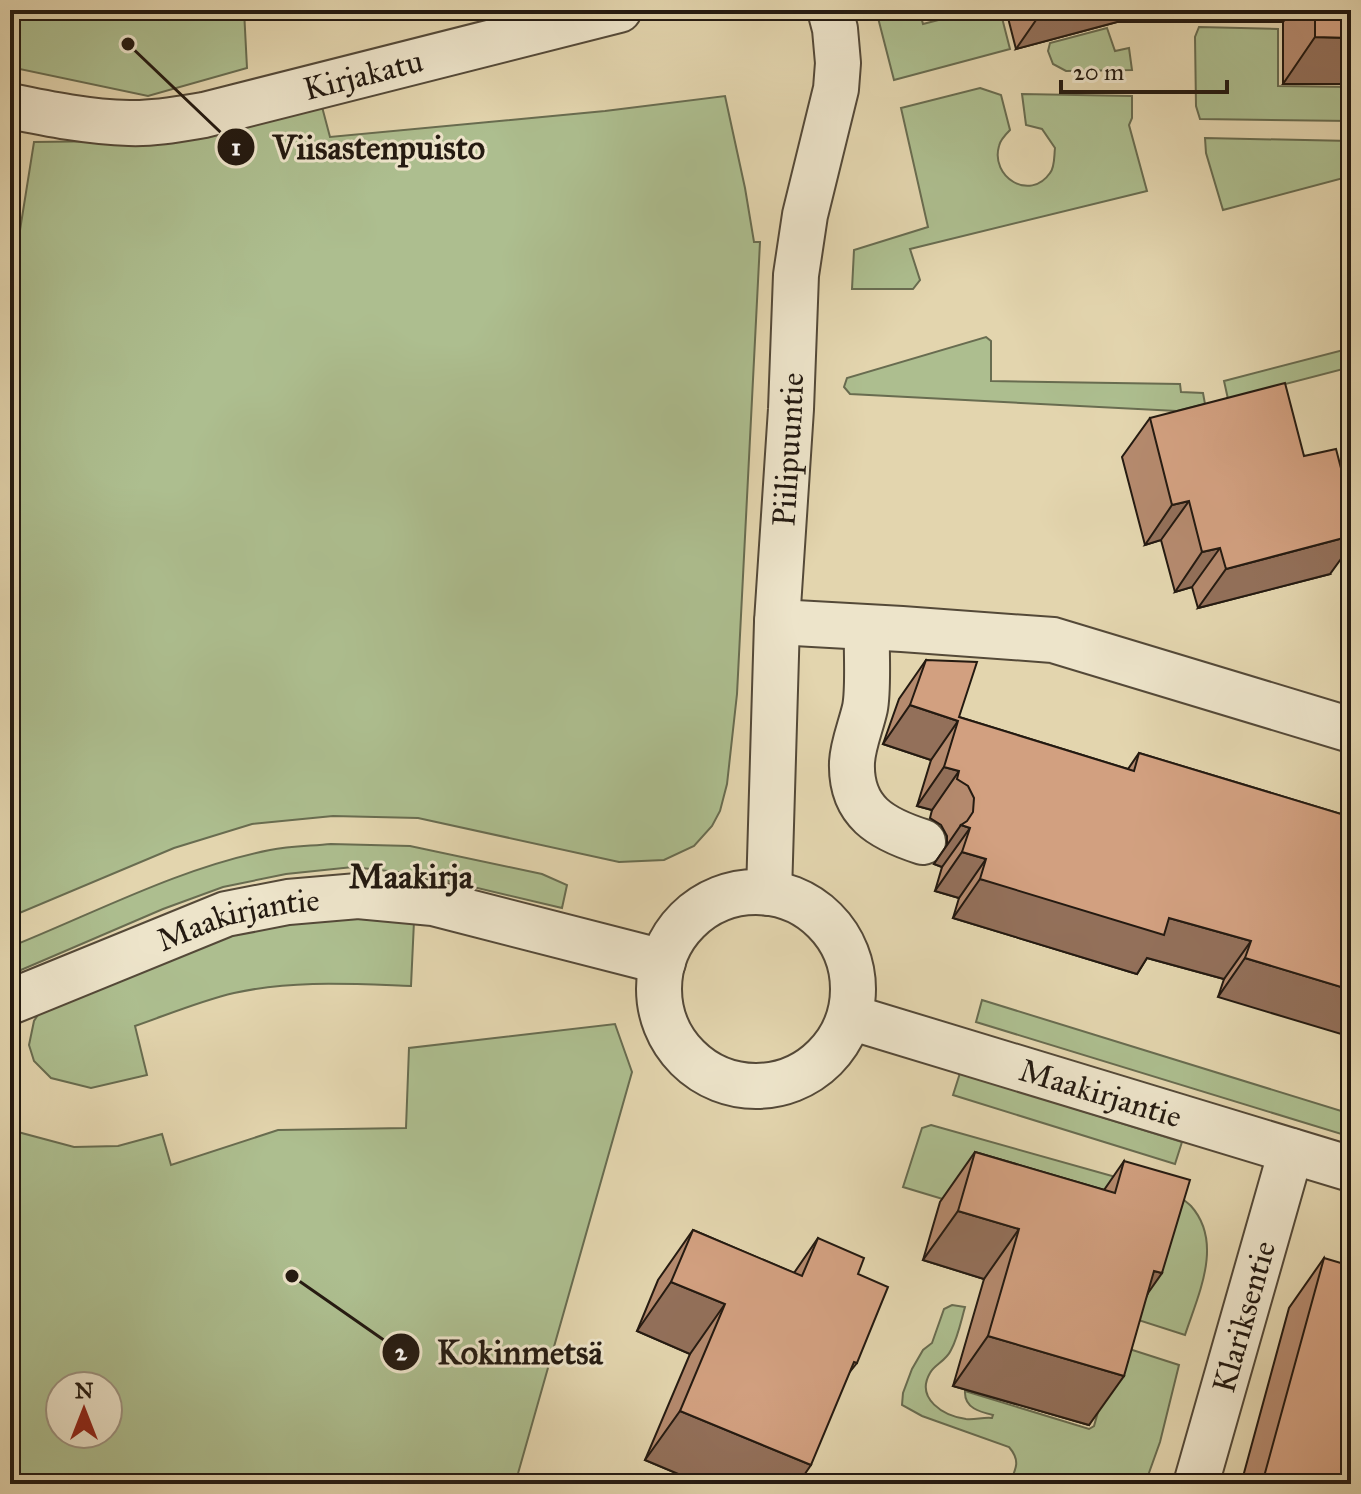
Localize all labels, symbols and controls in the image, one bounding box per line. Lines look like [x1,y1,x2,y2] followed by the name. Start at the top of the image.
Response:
[299,41,427,109] street label: Kirjakatu
[1061,44,1227,94] scale bar
[1073,57,1124,87] text: 20 m
[216,118,501,176] callout: Viisastenpuisto
[272,127,485,168] text: Viisastenpuisto
[231,132,241,162] text: 1
[764,372,812,528] street label: Piilipuuntie
[349,856,474,897] district label: Maakirja
[151,880,321,960] street label: Maakirjantie
[1015,1051,1186,1137] street label: Maakirjantie
[1204,1236,1284,1397] street label: Klariksentie
[381,1323,619,1381] callout: Kokinmetsä
[437,1332,604,1373] text: Kokinmetsä
[395,1337,408,1367] text: 2
[44,1370,124,1450] north arrow
[75,1377,94,1404] text: N

